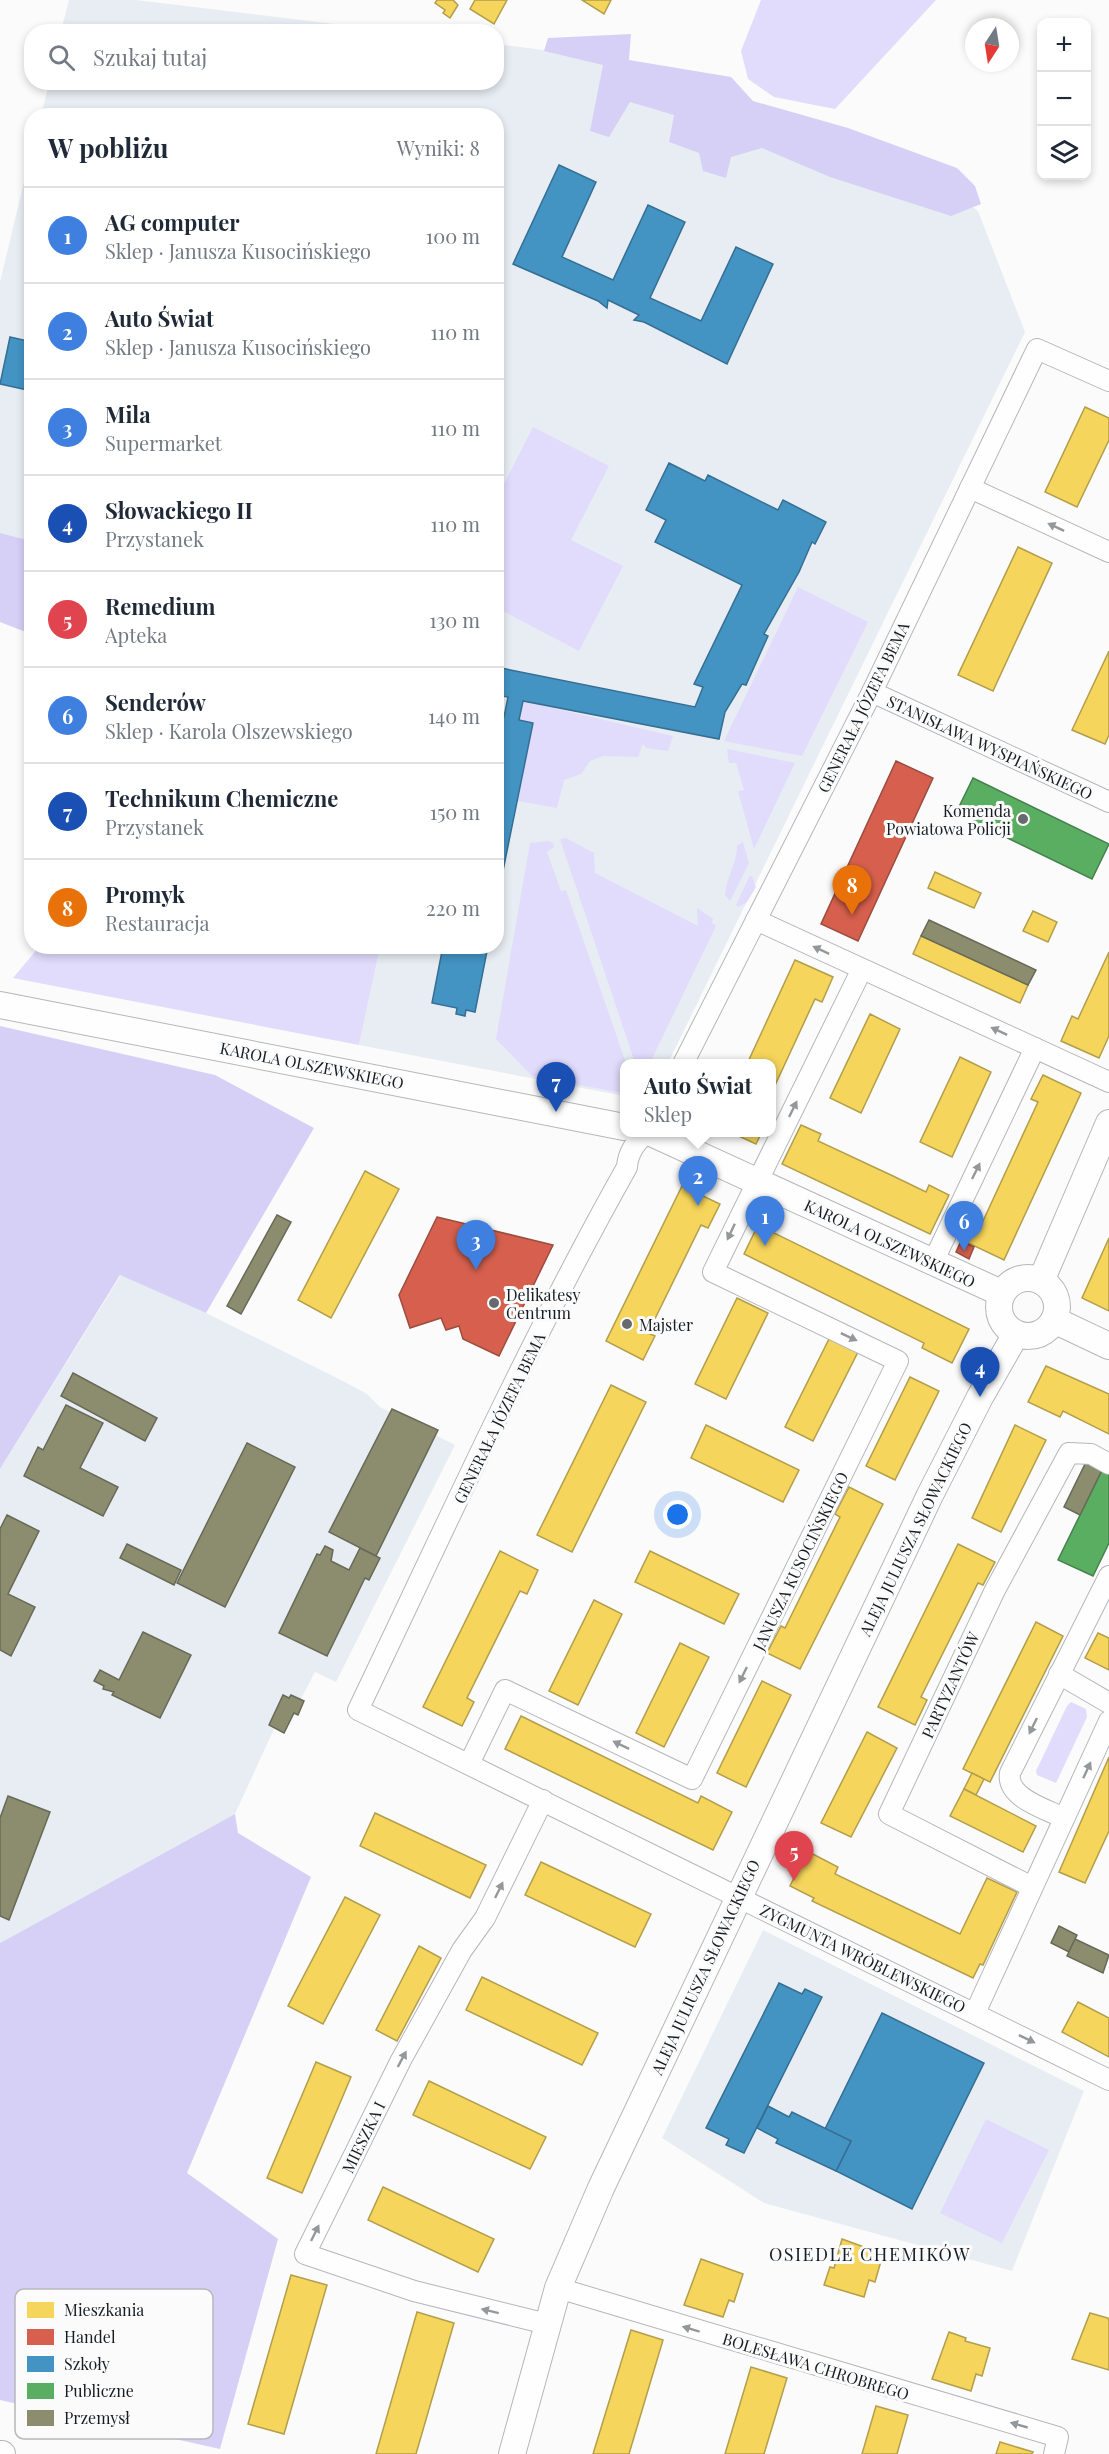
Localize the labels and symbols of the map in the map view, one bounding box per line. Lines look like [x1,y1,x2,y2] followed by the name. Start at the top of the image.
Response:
[965,18,1019,72] north arrow
[1047,523,1064,532] one-way arrow
[812,617,914,796] street label: GENERAŁA JÓZEFA BEMA
[884,690,1096,804] street label: STANISŁAWA WYSPIAŃSKIEGO
[886,800,1011,839] place label: Komenda Powiatowa Policji
[1016,812,1030,826] marker: Komenda Powiatowa Policji
[832,866,872,915] pin: 8
[812,945,830,955] one-way arrow
[990,1027,1007,1036] one-way arrow
[218,1037,406,1093] street label: KAROLA OLSZEWSKIEGO
[536,1062,576,1112] pin: 7
[788,1101,798,1118] one-way arrow
[678,1156,718,1206] pin: 2
[971,1163,980,1180] one-way arrow
[801,1194,979,1292] street label: KAROLA OLSZEWSKIEGO
[746,1196,784,1246] pin: 1
[944,1202,984,1251] pin: 6
[456,1220,496,1270] pin: 3
[727,1224,736,1241] one-way arrow
[506,1284,581,1323] place label: Delikatesy Centrum
[487,1296,501,1310] marker: Delikatesy Centrum
[639,1314,693,1335] place label: Majster
[620,1317,634,1331] marker: Majster
[448,1328,550,1507] street label: GENERAŁA JÓZEFA BEMA
[841,1333,858,1342] one-way arrow
[960,1348,1000,1397] pin: 4
[854,1419,976,1640] street label: ALEJA JULIUSZA SŁOWACKIEGO
[747,1468,853,1655] street label: JANUSZA KUSOCIŃSKIEGO
[663,1500,692,1529] your location
[916,1628,984,1741] street label: PARTYZANTÓW
[739,1666,748,1683] one-way arrow
[1029,1718,1038,1735] one-way arrow
[612,1741,629,1750] one-way arrow
[1082,1761,1091,1778] one-way arrow
[774,1832,814,1881] pin: 5
[645,1856,764,2079] street label: ALEJA JULIUSZA SŁOWACKIEGO
[494,1881,504,1898] one-way arrow
[757,1899,969,2017] street label: ZYGMUNTA WRÓBLEWSKIEGO
[1019,2034,1036,2044] one-way arrow
[397,2050,407,2067] one-way arrow
[337,2098,389,2176] street label: MIESZKA I
[311,2225,320,2242] one-way arrow
[769,2242,971,2266] district label: OSIEDLE CHEMIKÓW
[15,2289,213,2439] legend
[64,2299,144,2320] text: Mieszkania
[481,2305,499,2315] one-way arrow
[682,2324,700,2333] one-way arrow
[64,2326,116,2347] text: Handel
[720,2328,912,2404] street label: BOLESŁAWA CHROBREGO
[64,2353,110,2374] text: Szkoły
[64,2380,134,2401] text: Publiczne
[64,2407,130,2428] text: Przemysł
[1010,2420,1028,2429] one-way arrow

